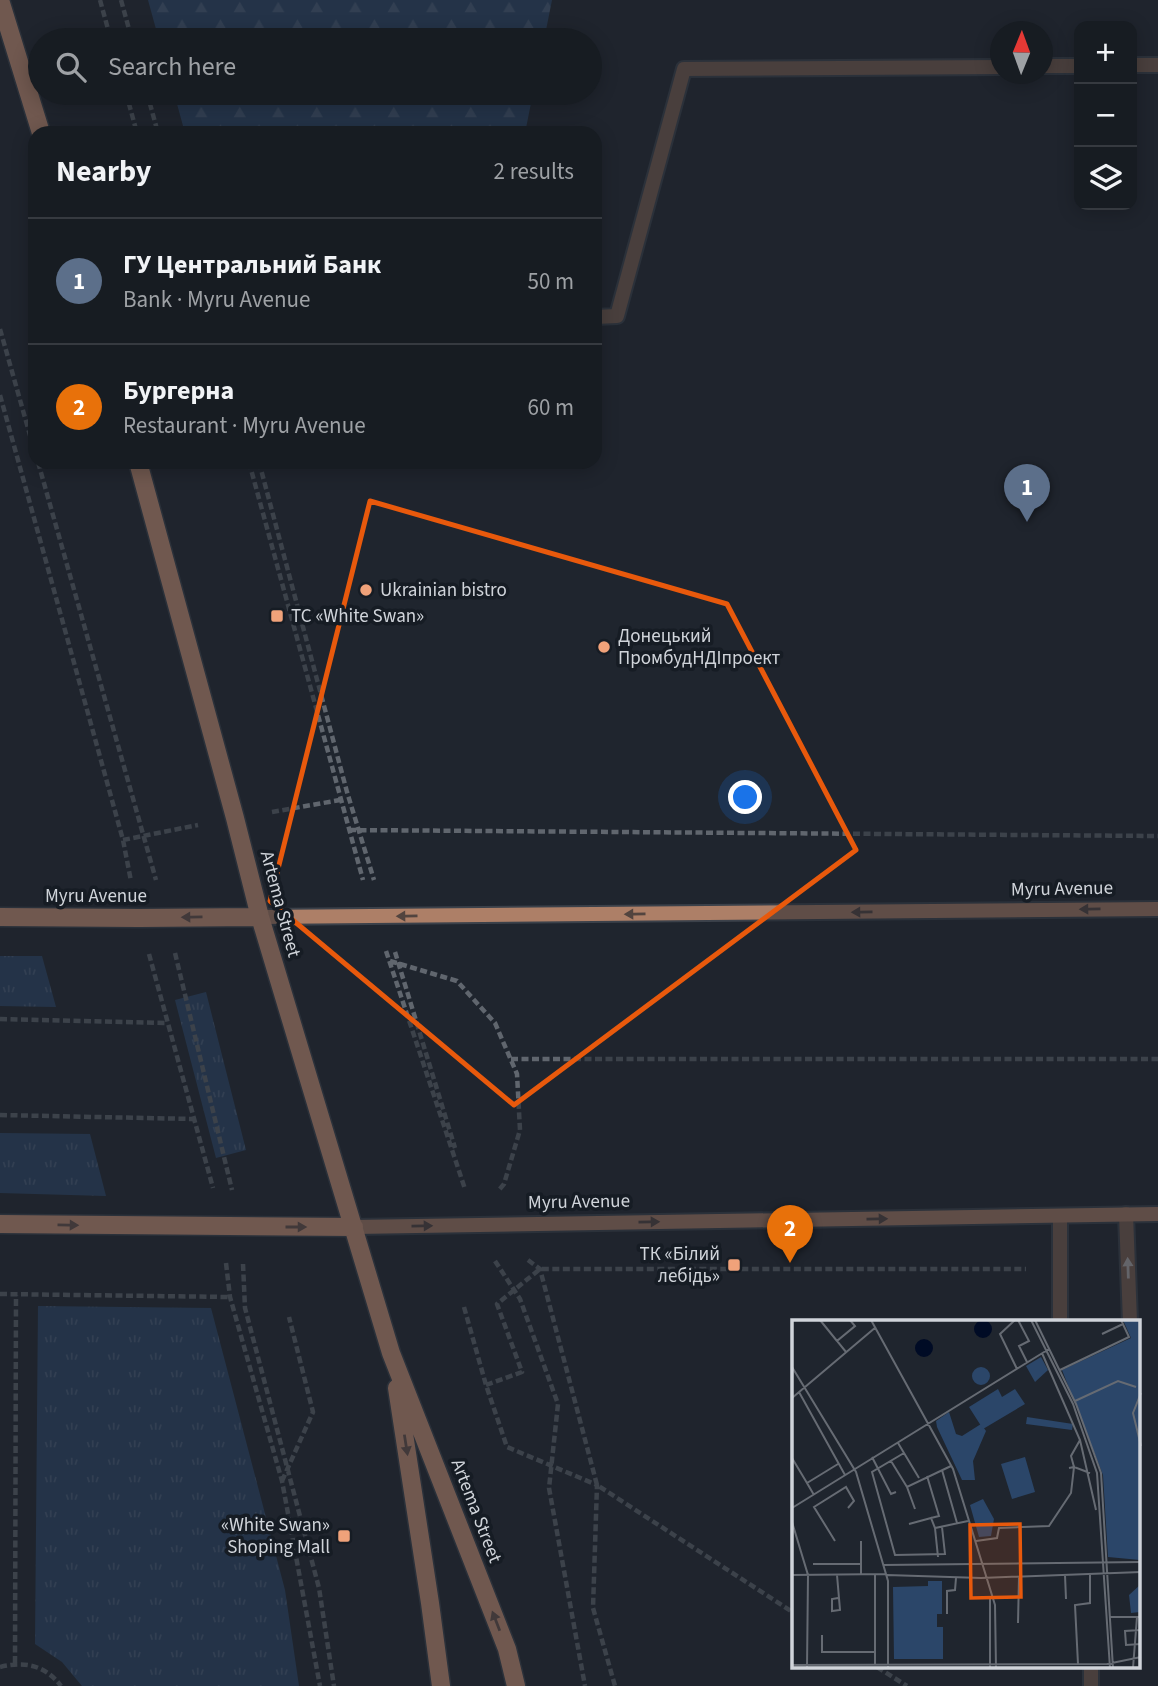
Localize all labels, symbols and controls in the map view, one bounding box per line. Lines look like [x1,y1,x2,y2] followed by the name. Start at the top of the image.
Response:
[990,21,1053,84] north arrow
[1074,21,1137,210] map controls
[1074,21,1137,84] button: +
[28,28,602,105] search box
[52,48,90,86] icon: search
[108,48,236,85] text: Search here
[1074,84,1137,147] button: −
[1074,147,1137,210] button: layers
[56,150,151,193] text: Nearby
[494,155,574,188] text: 2 results
[123,246,381,283] text: ГУ Центральний Банк
[73,265,85,298] text: 1
[527,265,574,298] text: 50 m
[123,283,310,316] text: Bank · Myru Avenue
[123,372,234,409] text: Бургерна
[73,391,85,424] text: 2
[527,391,574,424] text: 60 m
[123,409,366,442] text: Restaurant · Myru Avenue
[1004,464,1050,522] pin: 1
[380,577,507,604] place label: Ukrainian bistro
[358,582,374,598] marker: Ukrainian bistro
[291,603,424,630] place label: TC «White Swan»
[269,608,285,624] marker: TC «White Swan»
[618,623,780,672] place label: Донецький ПромбудНДІпроект
[596,639,612,655] marker: Донецький ПромбудНДІпроект
[728,780,762,814] your location
[253,848,307,961] street label: Artema Street
[1011,875,1113,903] street label: Myru Avenue
[45,883,147,910] street label: Myru Avenue
[1079,904,1101,915] one-way arrow
[851,906,873,917] one-way arrow
[624,908,646,920] one-way arrow
[396,910,418,922] one-way arrow
[180,912,202,923] one-way arrow
[528,1188,630,1216] street label: Myru Avenue
[767,1205,813,1263] pin: 2
[866,1213,888,1225] one-way arrow
[639,1216,661,1228] one-way arrow
[57,1219,79,1231] one-way arrow
[411,1220,433,1231] one-way arrow
[285,1221,307,1233] one-way arrow
[640,1241,720,1290] place label: ТК «Білий лебідь»
[726,1257,742,1273] marker: ТК «Білий лебідь»
[1122,1257,1133,1279] one-way arrow
[792,1320,1140,1668] inset map
[401,1434,412,1456] one-way arrow
[444,1455,508,1567] street label: Artema Street
[221,1512,330,1561] place label: «White Swan» Shoping Mall
[336,1528,352,1544] marker: «White Swan» Shoping Mall
[491,1610,502,1631] one-way arrow

